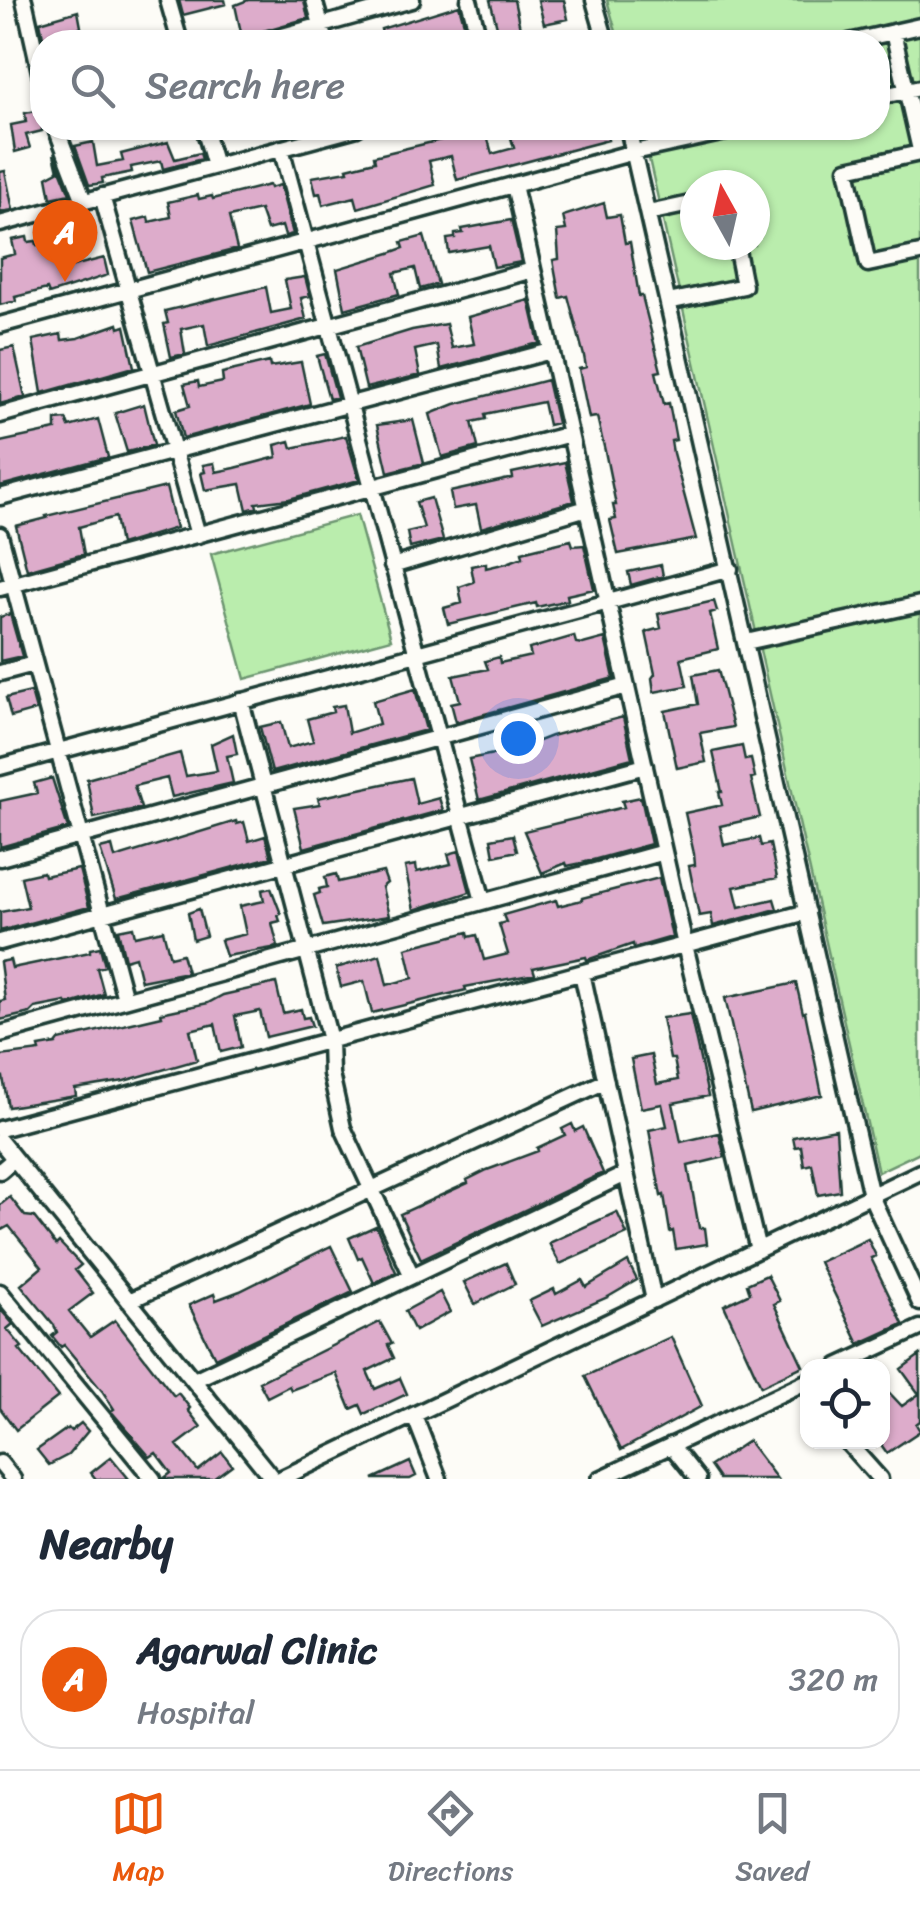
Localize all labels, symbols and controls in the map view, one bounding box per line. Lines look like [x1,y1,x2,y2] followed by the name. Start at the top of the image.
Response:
[30,30,890,140] search box
[145,52,345,119] text: Search here
[65,58,120,113] icon: search
[680,170,770,260] north arrow
[32,200,98,282] pin: A
[493,713,544,764] your location
[800,1359,890,1449] map controls
[800,1359,890,1449] button: locate
[40,1507,173,1581] text: Nearby
[137,1617,377,1684] text: Agarwal Clinic
[64,1651,85,1708] text: A
[789,1651,878,1708] text: 320 m
[137,1684,254,1741] text: Hospital
[111,1786,166,1895] tab: Map
[388,1786,513,1895] tab: Directions
[735,1786,809,1895] tab: Saved

